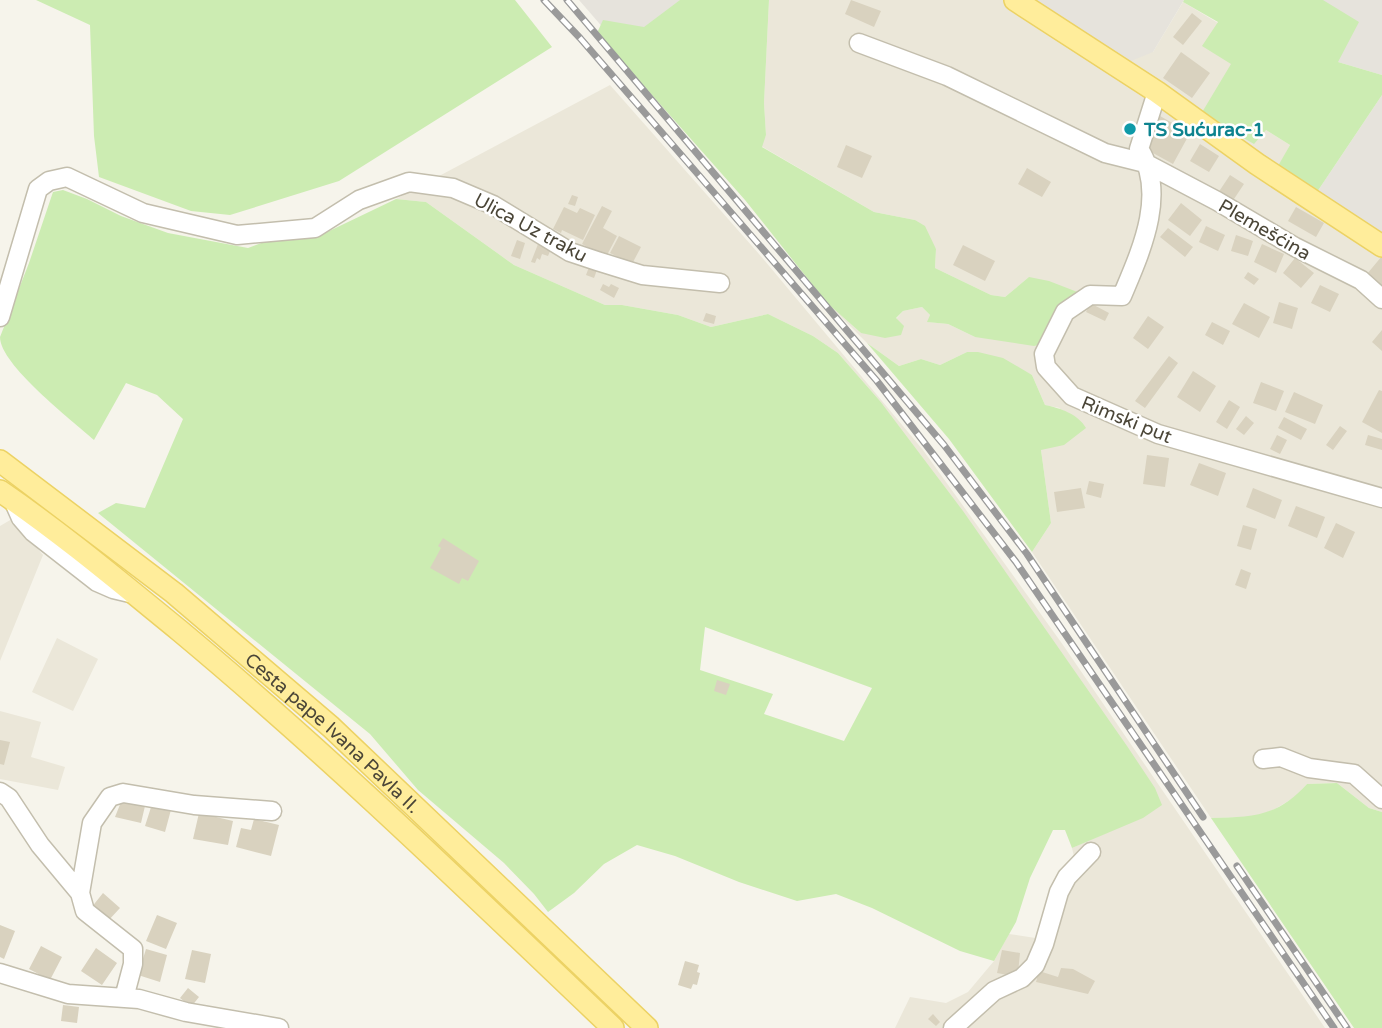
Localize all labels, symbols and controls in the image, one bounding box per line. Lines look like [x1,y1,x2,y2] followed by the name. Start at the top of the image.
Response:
[1143,119,1265,141] place label: TS Sućurac-1
[1122,121,1138,137] marker: TS Sućurac-1
[470,189,591,267] street label: Ulica Uz traku
[1215,195,1314,265] street label: Plemešćina
[1078,392,1175,448] street label: Rimski put
[240,649,424,818] street label: Cesta pape Ivana Pavla II.

